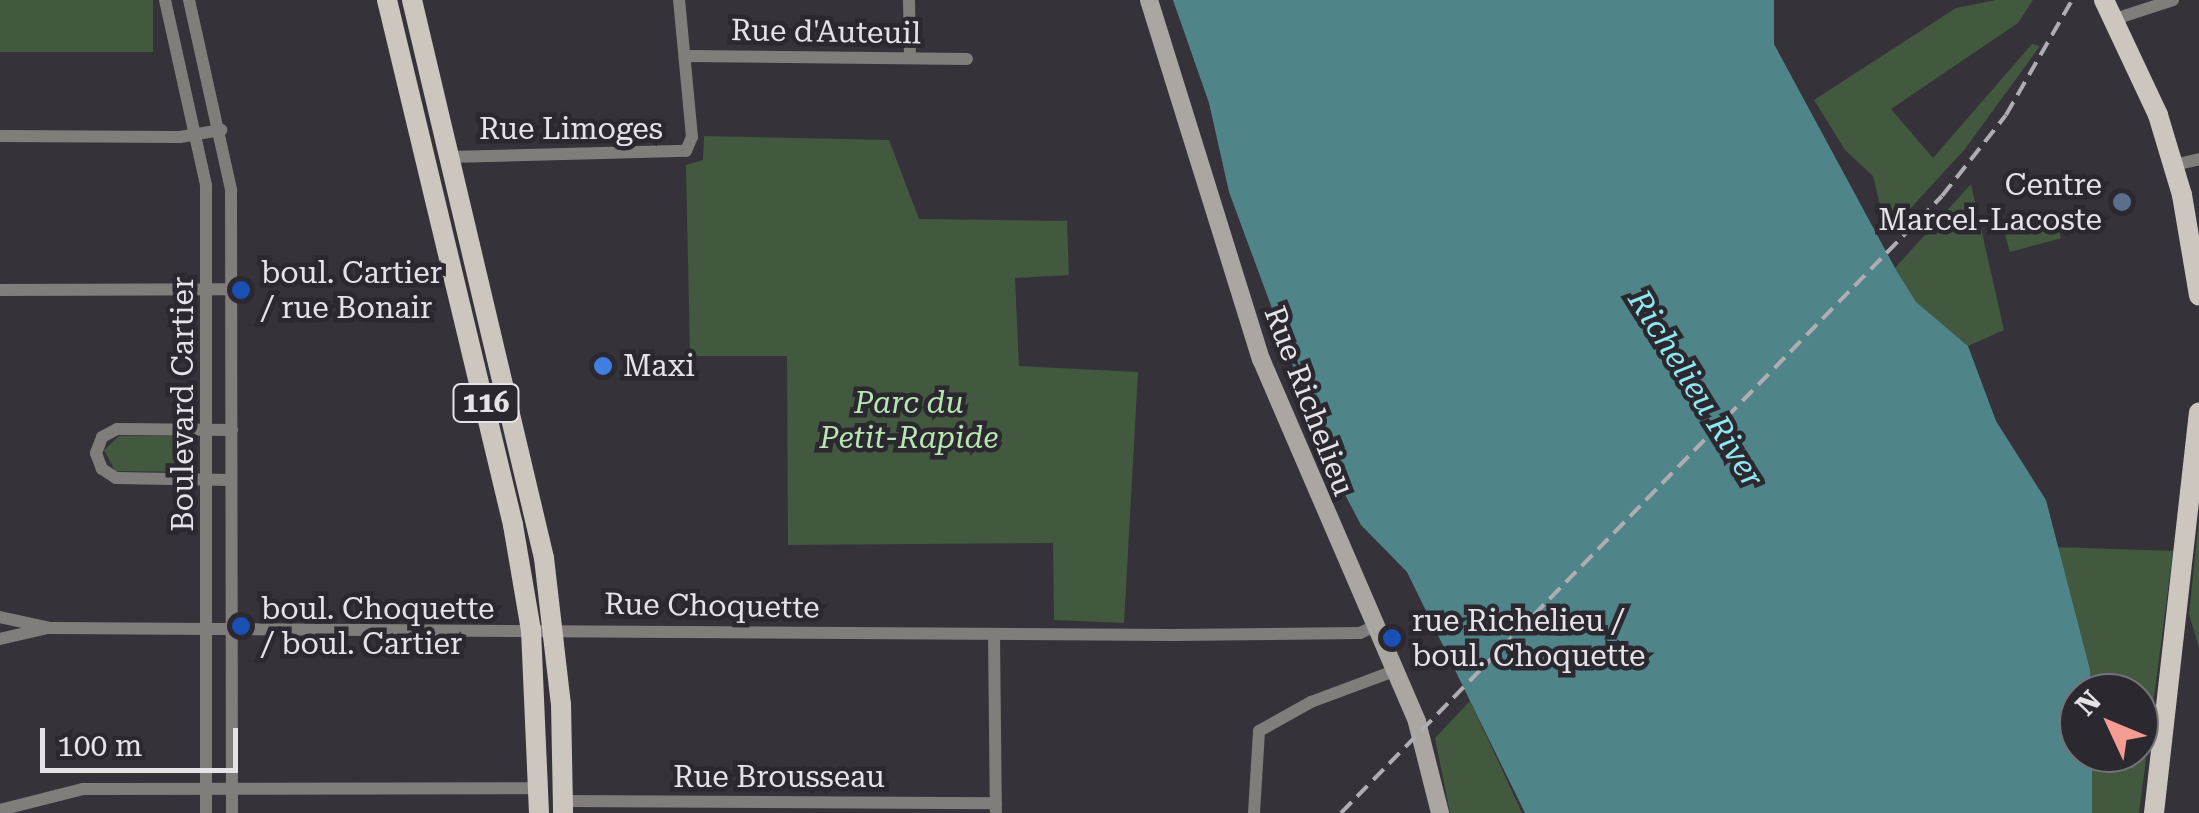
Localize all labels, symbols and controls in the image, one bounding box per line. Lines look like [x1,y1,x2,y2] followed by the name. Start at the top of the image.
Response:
[731,12,921,52] street label: Rue d'Auteuil
[479,111,663,147] street label: Rue Limoges
[1878,167,2102,238] place label: Centre Marcel-Lacoste
[2111,191,2133,213] marker: Centre Marcel-Lacoste
[261,255,442,326] place label: boul. Cartier / rue Bonair
[165,277,201,531] street label: Boulevard Cartier
[230,279,252,301] marker: boul. Cartier / rue Bonair
[1620,283,1772,495] water label: Richelieu River
[1256,301,1362,501] street label: Rue Richelieu
[623,348,695,384] place label: Maxi
[592,355,614,377] marker: Maxi
[451,380,521,426] road number: 116
[820,385,998,456] park label: Parc du Petit-Rapide
[604,586,820,626] street label: Rue Choquette
[261,591,494,662] place label: boul. Choquette / boul. Cartier
[1412,603,1645,674] place label: rue Richelieu / boul. Choquette
[230,615,252,637] marker: boul. Choquette / boul. Cartier
[1381,627,1403,649] marker: rue Richelieu / boul. Choquette
[2059,673,2159,773] north arrow
[2069,684,2108,722] text: N
[45,708,242,770] scale bar
[57,728,142,763] text: 100 m
[673,759,885,795] street label: Rue Brousseau

